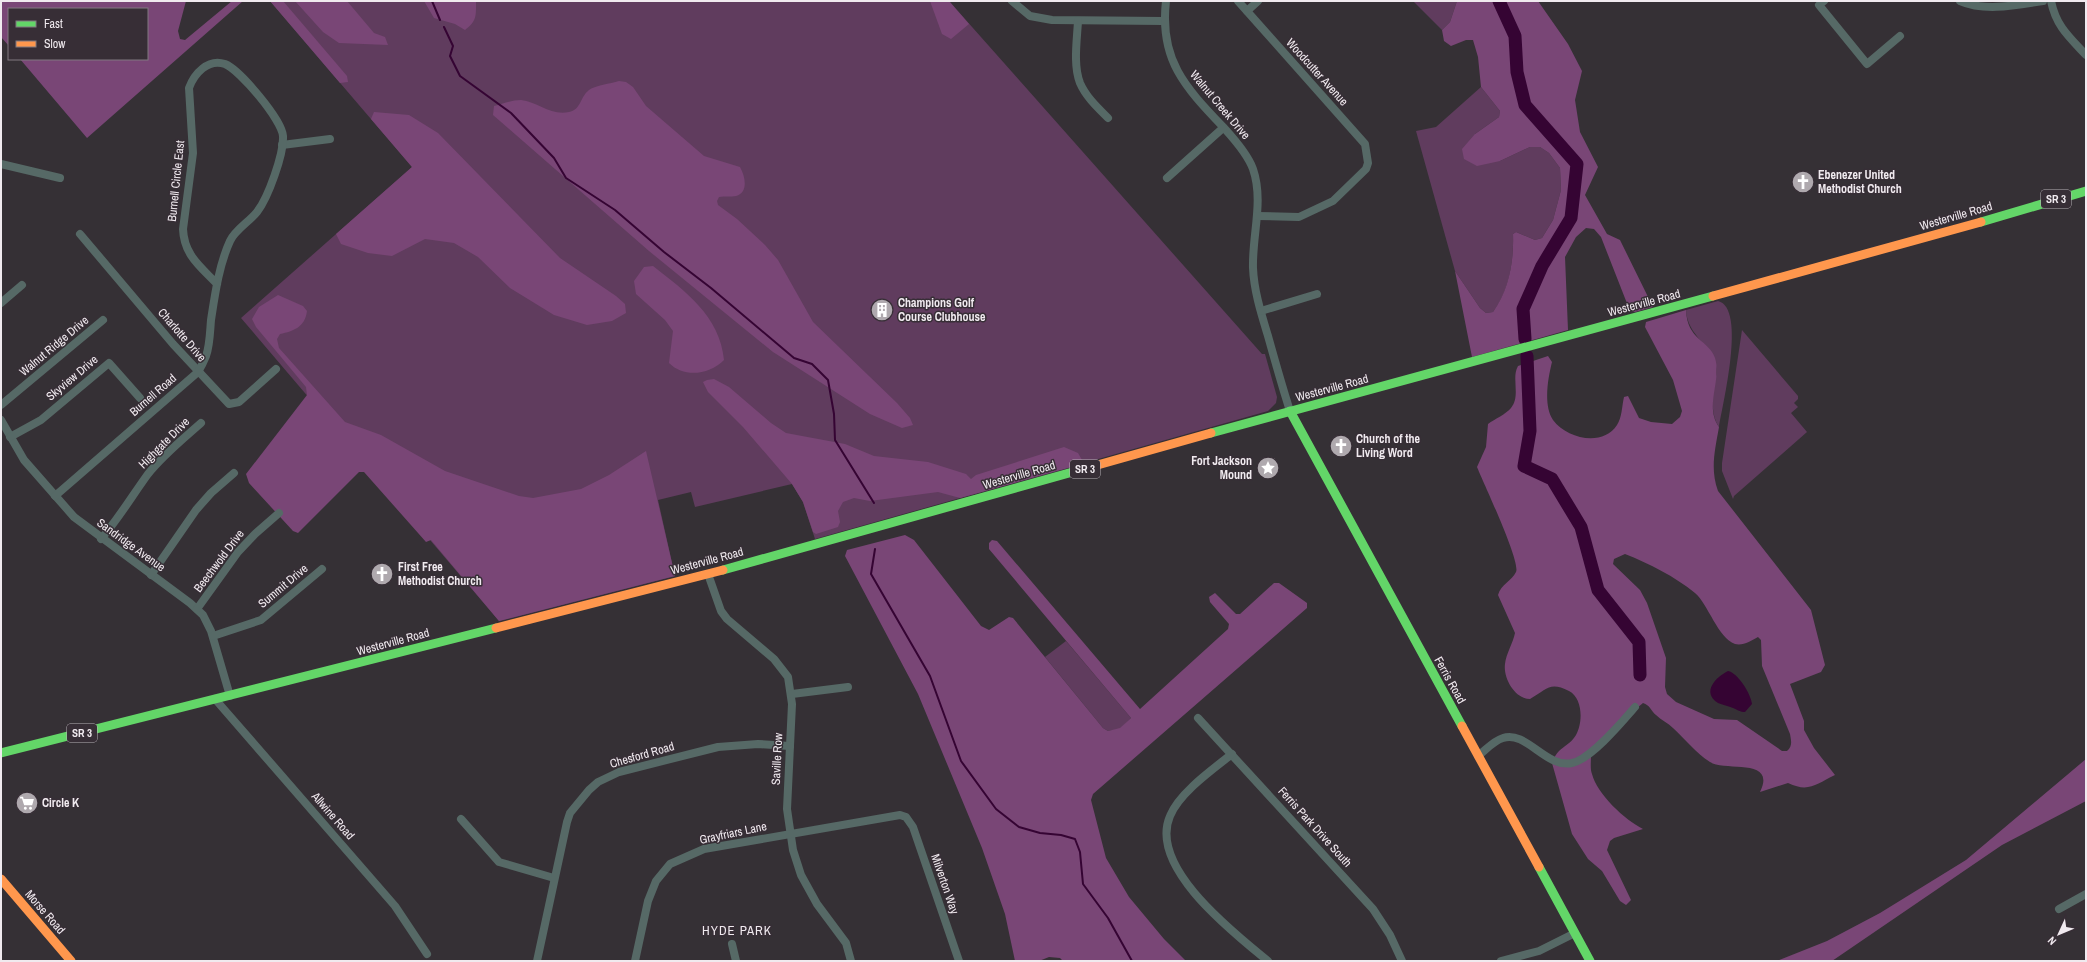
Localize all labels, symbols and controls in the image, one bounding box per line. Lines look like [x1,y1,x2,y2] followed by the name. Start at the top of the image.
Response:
[8,8,148,60] legend
[44,16,63,32] text: Fast
[1282,35,1352,109] street label: Woodcutter Avenue
[44,36,66,52] text: Slow
[1186,67,1254,143] street label: Walnut Creek Drive
[164,139,188,222] street label: Burnell Circle East
[1818,167,1902,197] place label: Ebenezer United Methodist Church
[1790,169,1816,195] church icon: Ebenezer United Methodist Church
[2041,190,2071,208] road number: SR 3
[1918,198,1994,234] street label: Westerville Road
[1606,286,1682,320] street label: Westerville Road
[898,295,986,325] place label: Champions Golf Course Clubhouse
[869,297,895,323] building icon: Champions Golf Course Clubhouse
[154,305,210,365] street label: Charlotte Drive
[16,312,92,380] street label: Walnut Ridge Drive
[43,352,101,404] street label: Skyview Drive
[126,370,180,420] street label: Burnell Road
[1294,371,1370,405] street label: Westerville Road
[135,414,193,472] street label: Highgate Drive
[1356,431,1420,461] place label: Church of the Living Word
[1328,433,1354,459] church icon: Church of the Living Word
[1191,453,1252,483] place label: Fort Jackson Mound
[1255,455,1281,481] place icon: Fort Jackson Mound
[981,457,1057,493] street label: Westerville Road
[1070,460,1100,478] road number: SR 3
[94,515,168,575] street label: Sandridge Avenue
[190,526,248,596] street label: Beechwold Drive
[669,544,745,578] street label: Westerville Road
[398,559,482,589] place label: First Free Methodist Church
[255,561,311,611] street label: Summit Drive
[369,561,395,587] church icon: First Free Methodist Church
[355,625,431,659] street label: Westerville Road
[1431,654,1469,706] street label: Ferris Road
[67,724,97,742] road number: SR 3
[768,732,786,785] street label: Saville Row
[608,738,676,772] street label: Chesford Road
[1275,783,1355,871] street label: Ferris Park Drive South
[307,788,358,843] street label: Allwine Road
[14,790,40,816] supermarket icon: Circle K
[42,795,80,811] place label: Circle K
[698,818,768,848] street label: Grayfriars Lane
[927,852,963,916] street label: Milverton Way
[21,887,69,937] street label: Morse Road
[2039,914,2079,954] north arrow
[702,922,772,939] district label: HYDE PARK
[2045,934,2059,948] text: N

